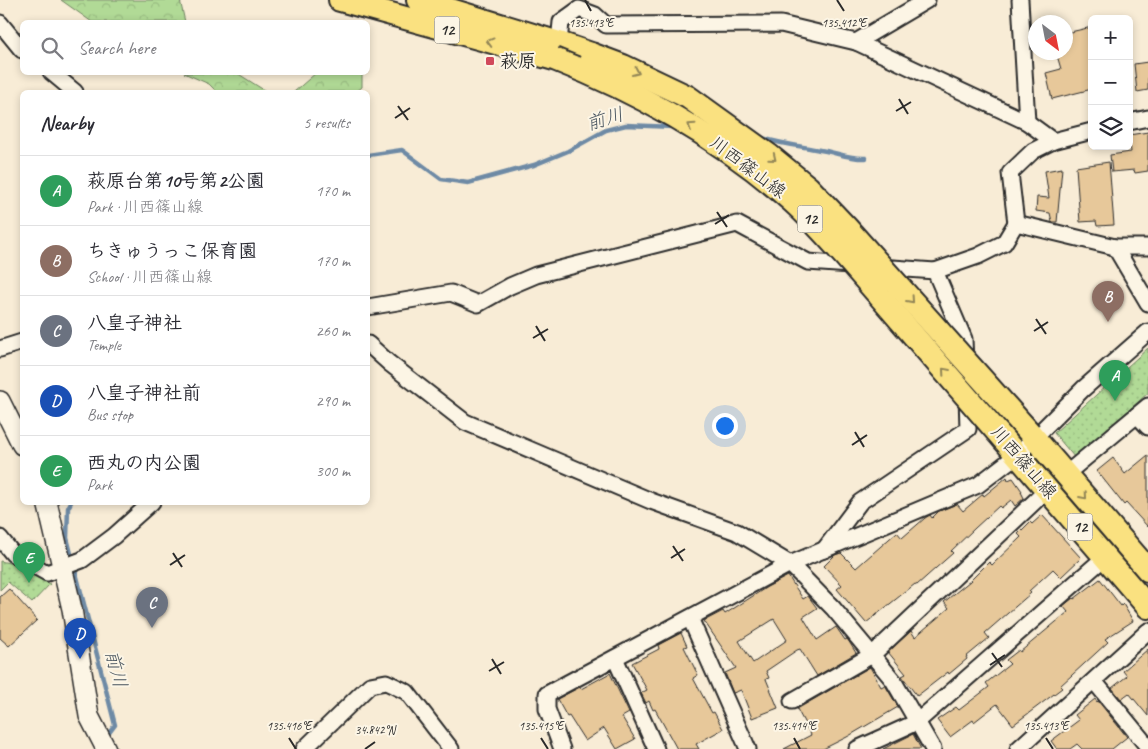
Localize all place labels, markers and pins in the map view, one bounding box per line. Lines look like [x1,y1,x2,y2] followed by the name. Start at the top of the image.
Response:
[500,50,536,72] place label: 萩原
[484,55,496,67] marker: 萩原
[1092,281,1124,322] pin: B
[1099,360,1131,401] pin: A
[13,542,45,583] pin: E
[136,587,168,628] pin: C
[64,618,96,659] pin: D

